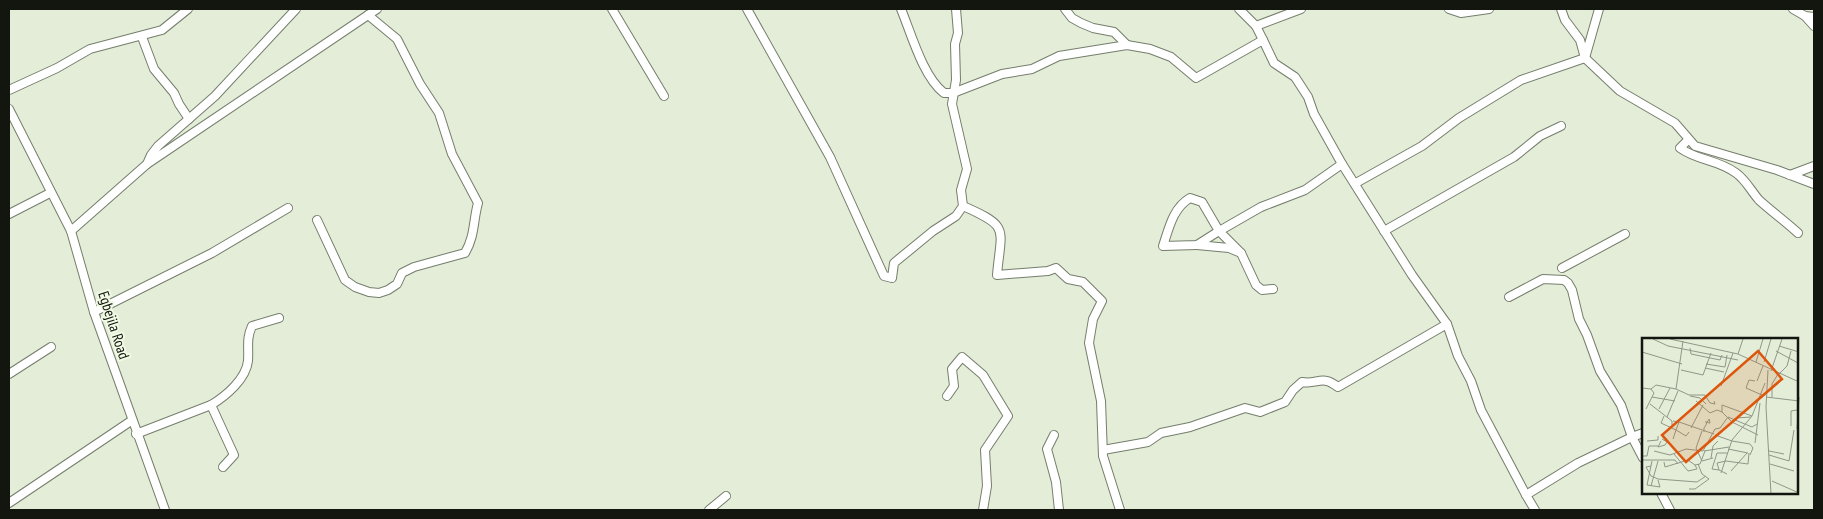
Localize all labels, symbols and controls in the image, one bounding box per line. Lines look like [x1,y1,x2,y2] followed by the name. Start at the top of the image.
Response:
[94,289,134,361] street label: Egbejila Road
[1642,338,1798,494] inset map

